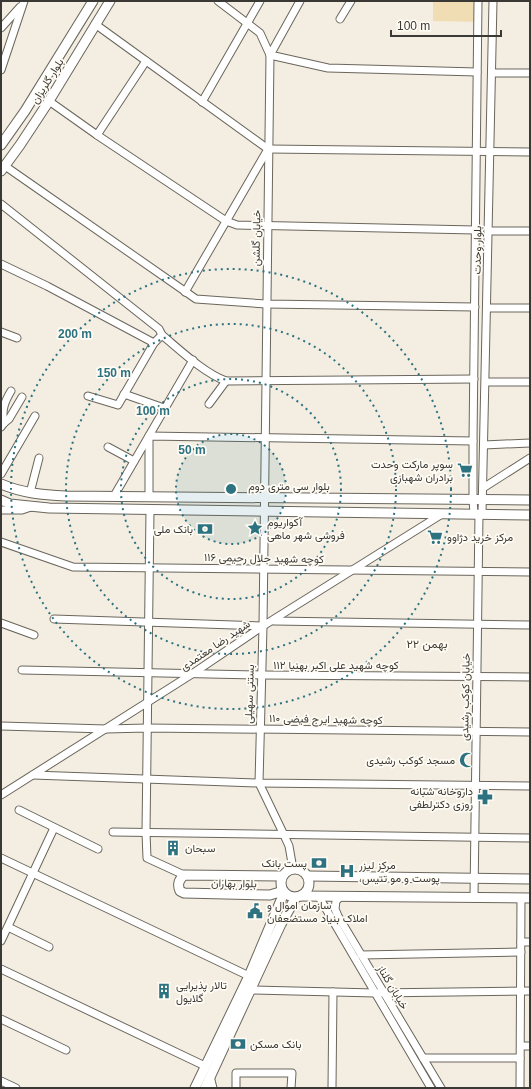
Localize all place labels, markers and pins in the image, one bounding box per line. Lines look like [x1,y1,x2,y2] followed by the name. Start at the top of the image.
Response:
[371,458,453,484] place label: سوپر مارکت وحدت برادران شهبازی
[456,461,474,479] supermarket icon: سوپر مارکت وحدت برادران شهبازی
[224,482,238,496] centre of rings
[267,516,345,542] place label: آکواریوم فروشی شهر ماهی
[246,519,264,537] place icon: آکواریوم فروشی شهر ماهی
[196,520,214,538] bank icon: بانک ملی
[154,523,193,536] place label: بانک ملی
[426,528,444,546] supermarket icon: مرکز خرید دژاوو
[447,531,513,544] place label: مرکز خرید دژاوو
[458,751,476,769] mosque icon: مسجد کوکب رشیدی
[366,754,455,767] place label: مسجد کوکب رشیدی
[409,785,473,811] place label: داروخانه شبانه روزی دکترلطفی
[476,788,494,806] pharmacy icon: داروخانه شبانه روزی دکترلطفی
[164,839,182,857] building icon: سبحان
[185,842,216,855] place label: سبحان
[310,854,328,872] bank icon: پست بانک
[261,857,307,871] place label: پست بانک
[358,859,440,886] place label: مرکز لیزر ،پوست و مو تتیس
[338,862,356,880] hospital icon: مرکز لیزر ،پوست و مو تتیس
[267,899,368,925] place label: سازمان اموال و املاک بنیاد مستضعفان
[246,902,264,920] public building icon: سازمان اموال و املاک بنیاد مستضعفان
[176,979,227,1005] place label: تالار پذیرایی گلایول
[155,982,173,1000] building icon: تالار پذیرایی گلایول
[229,1035,247,1053] bank icon: بانک مسکن
[250,1038,301,1051] place label: بانک مسکن

